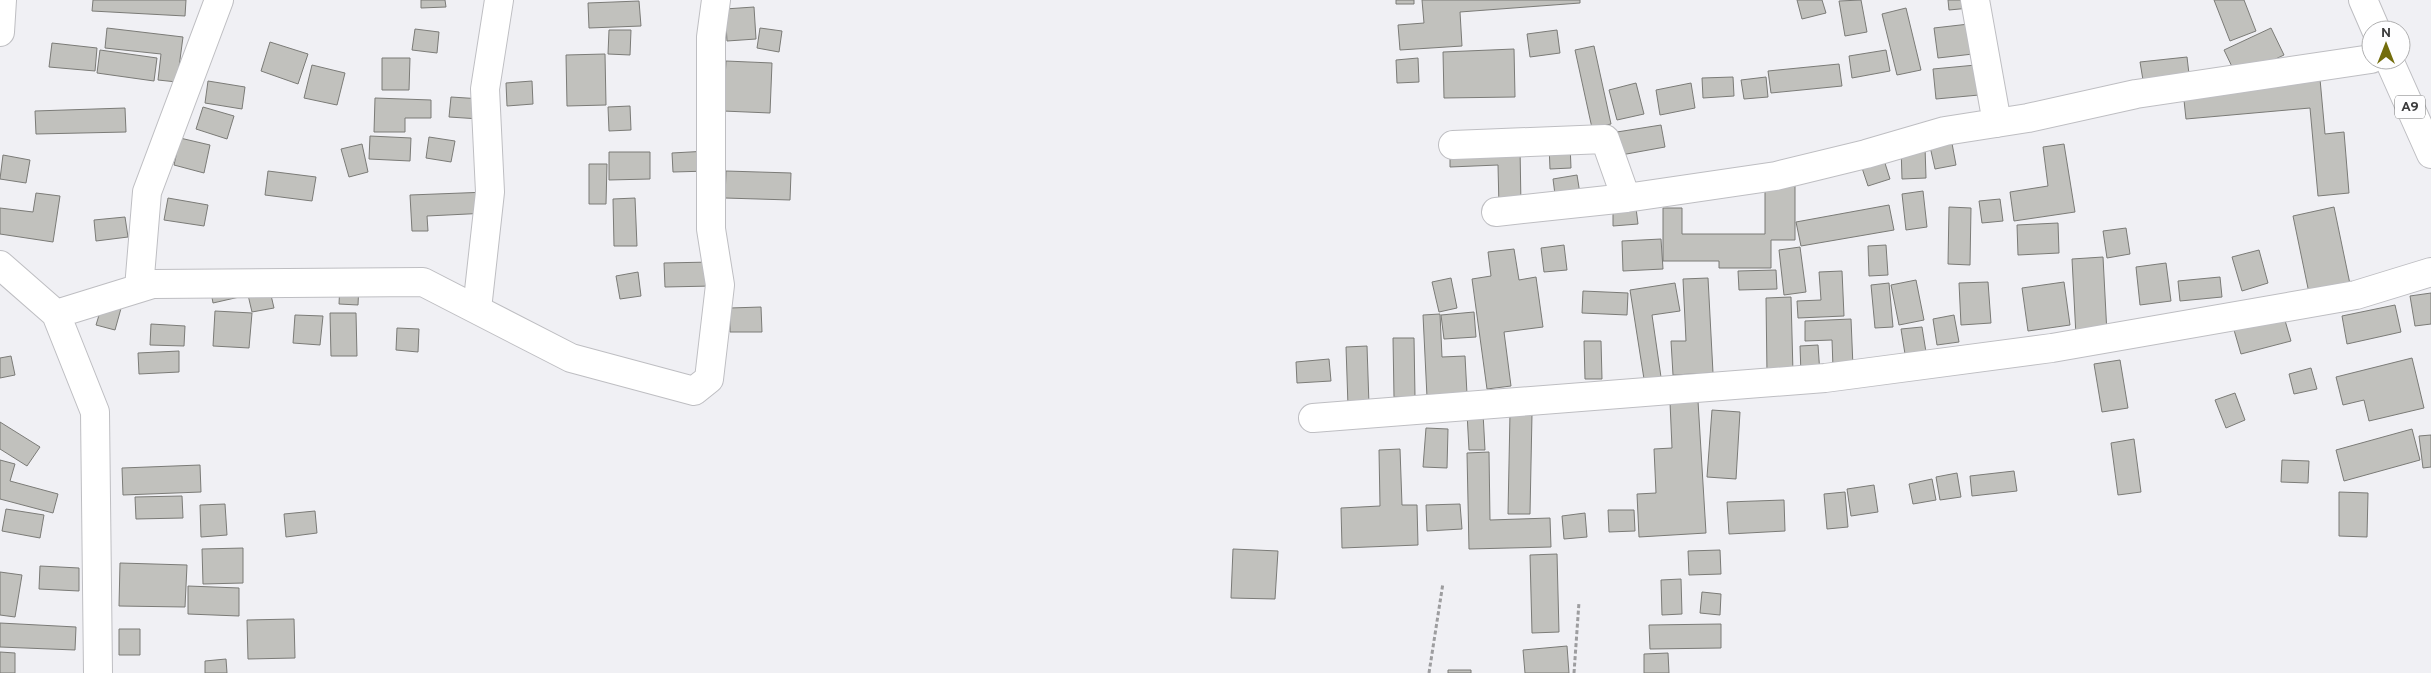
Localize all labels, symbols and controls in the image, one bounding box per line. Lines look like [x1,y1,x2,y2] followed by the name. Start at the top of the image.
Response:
[2361,20,2411,70] north arrow
[2381,25,2391,42] text: N
[2395,95,2425,118] road number: A9

